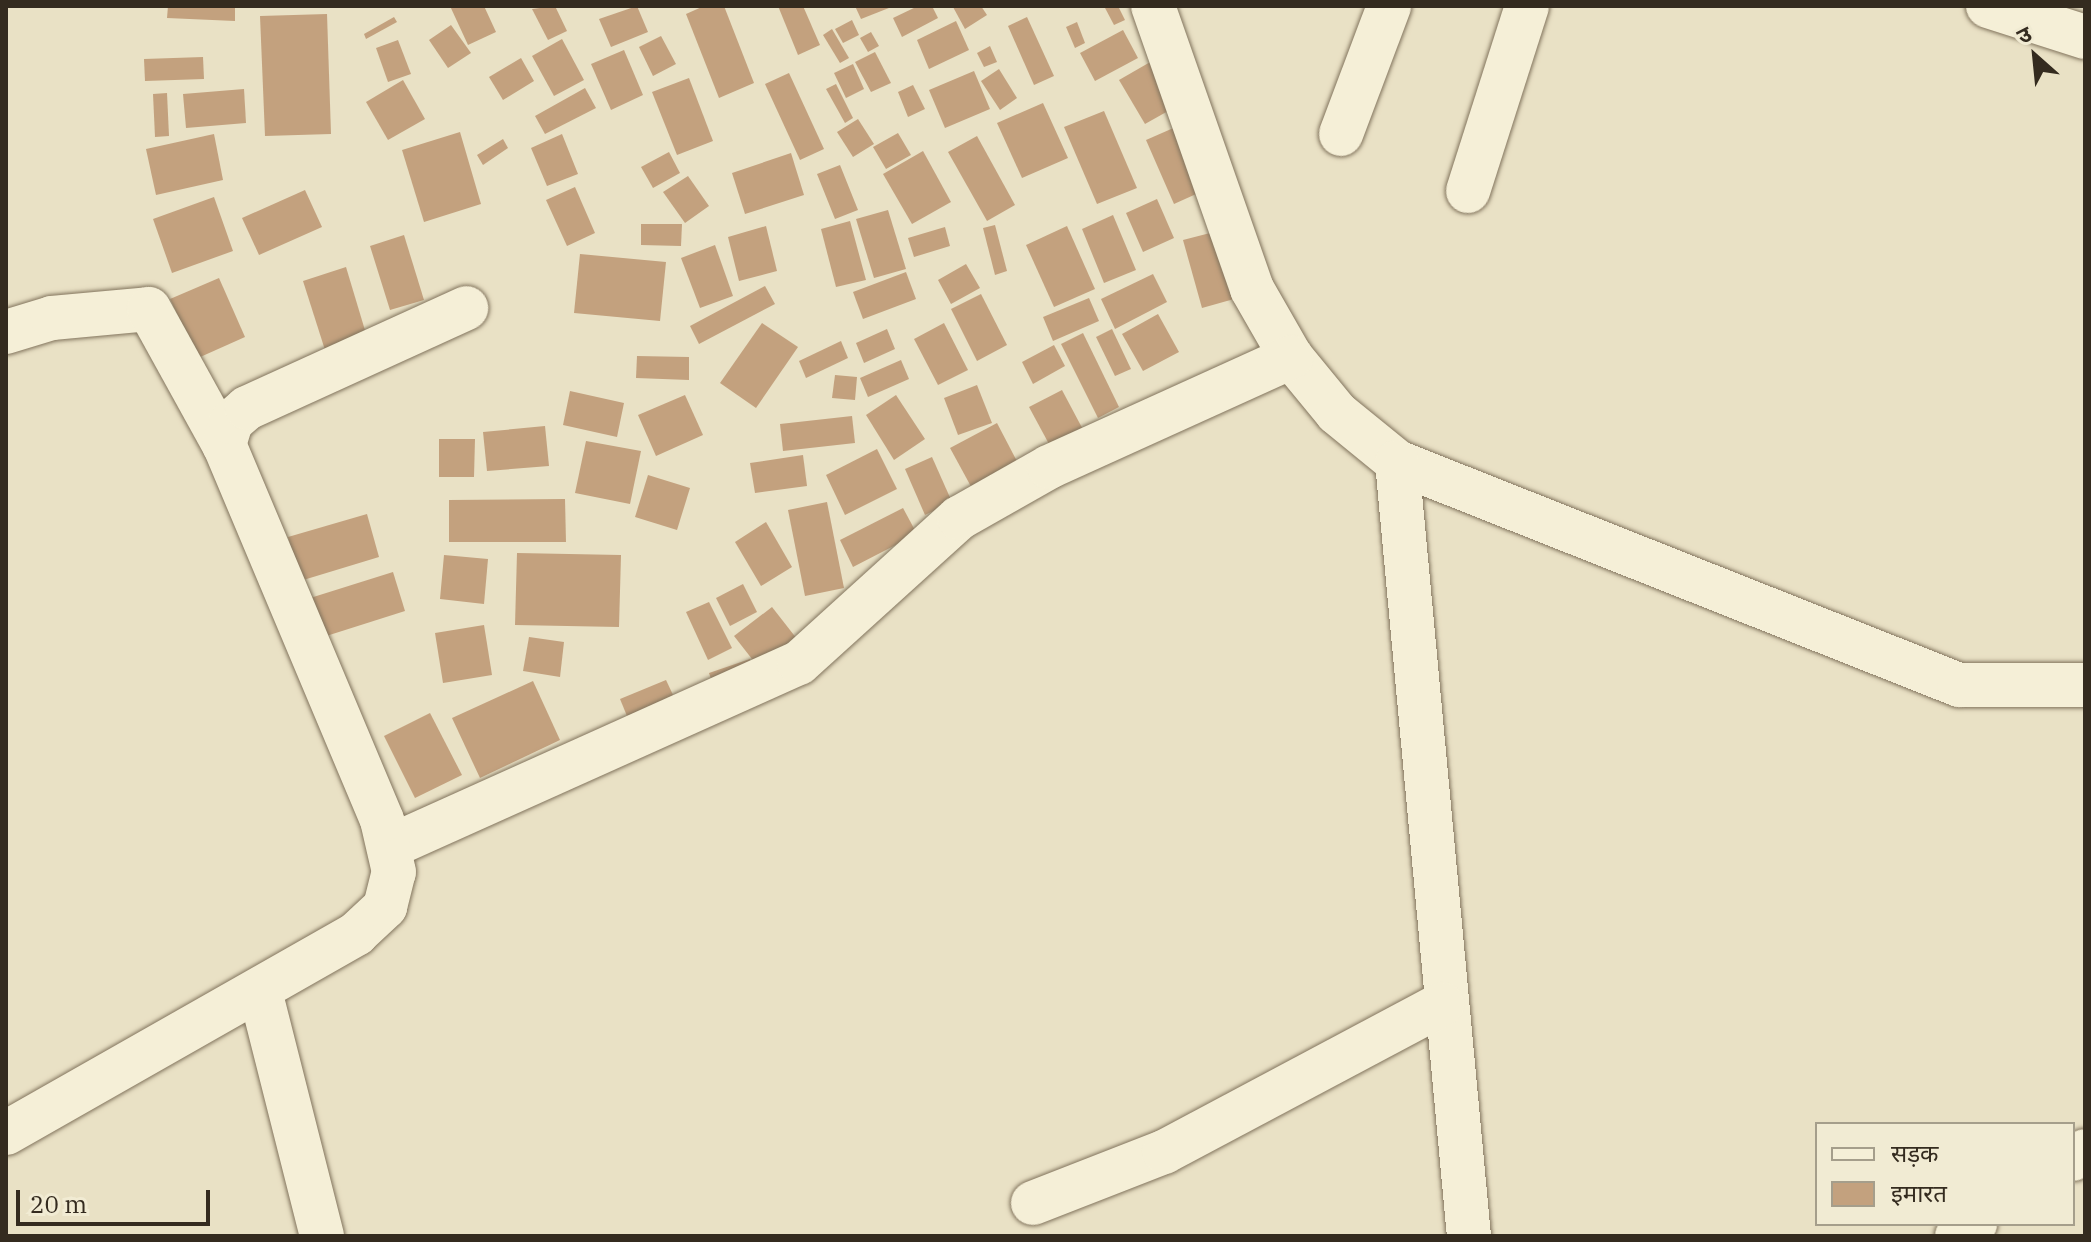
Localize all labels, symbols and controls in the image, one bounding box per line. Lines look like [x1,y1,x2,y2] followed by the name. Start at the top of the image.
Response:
[1995,16,2075,96] north arrow
[2012,18,2036,50] text: उ
[1815,1122,2075,1226] legend
[1891,1137,1939,1169] text: सड़क
[20,1174,214,1224] scale bar
[1891,1177,1947,1209] text: इमारत
[30,1188,87,1220] text: 20 m

